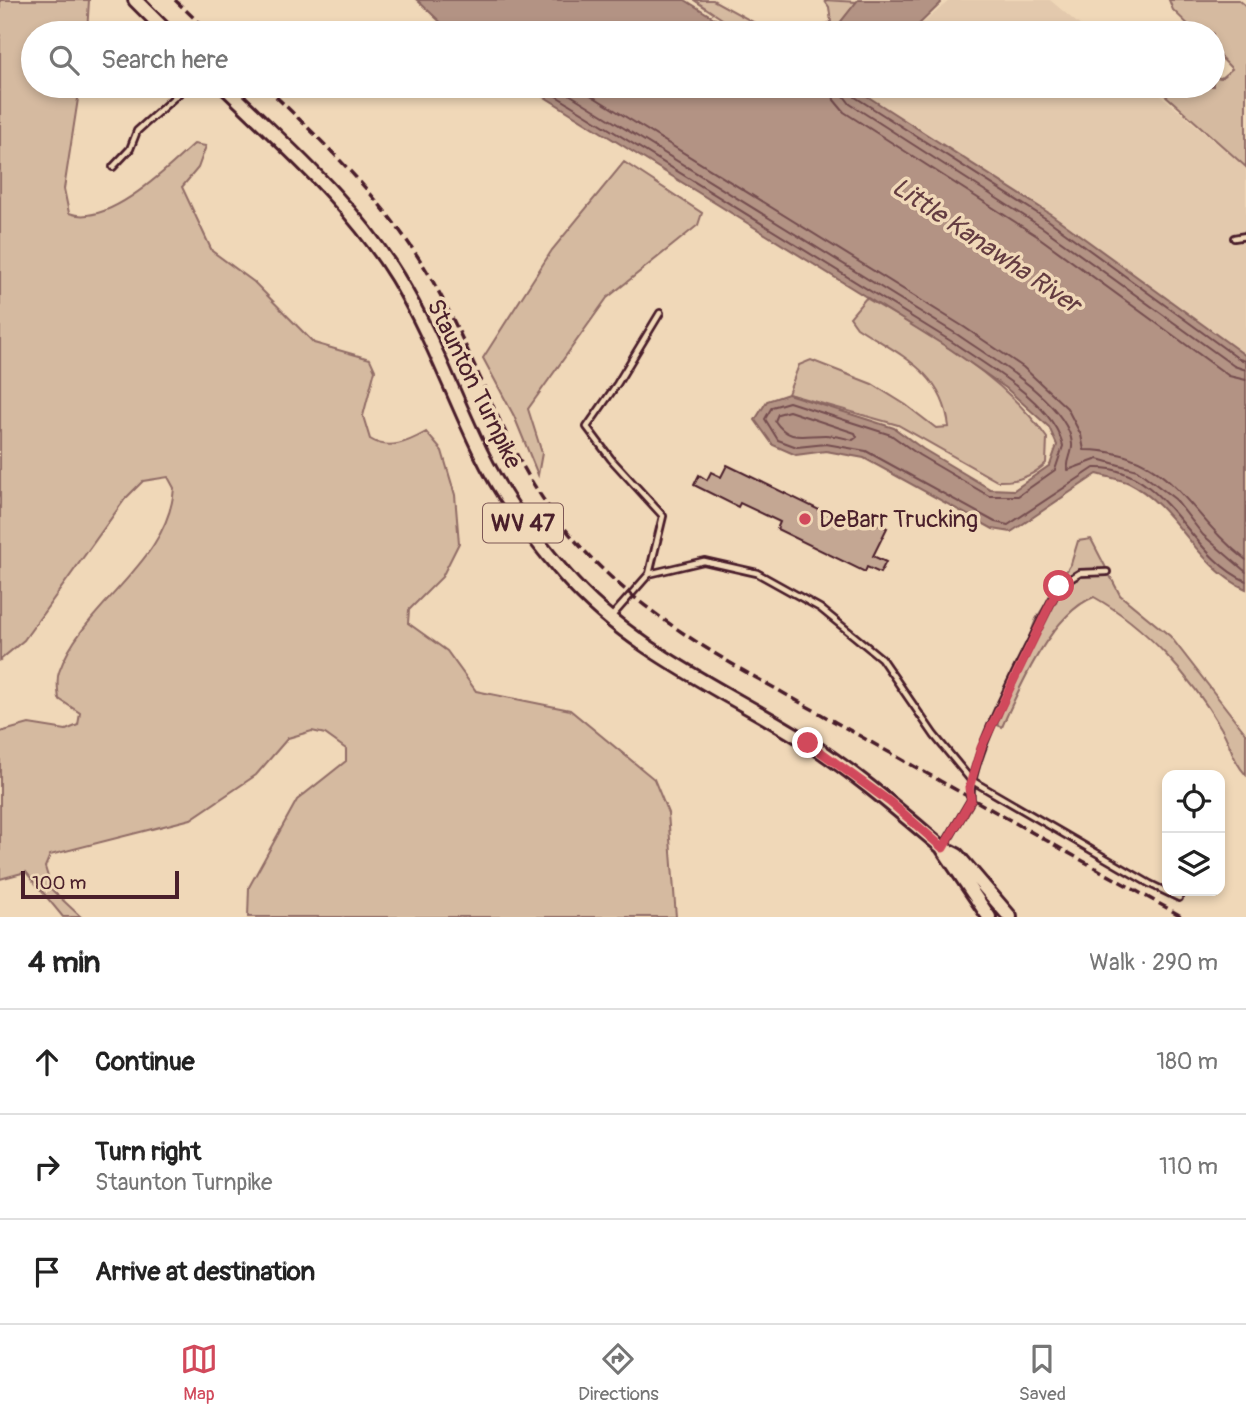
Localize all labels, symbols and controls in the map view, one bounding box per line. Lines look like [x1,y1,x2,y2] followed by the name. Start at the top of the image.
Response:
[21,21,1225,98] search box
[45,41,83,79] icon: search
[101,44,228,76] text: Search here
[886,171,1089,323] water label: Little Kanawha River
[420,294,528,474] street label: Staunton Turnpike
[483,503,563,542] road number: WV 47
[819,505,978,534] place label: DeBarr Trucking
[797,511,813,527] marker: DeBarr Trucking
[1043,570,1074,601] route start
[792,727,823,758] route end
[1162,770,1225,896] map controls
[1162,770,1225,833] button: locate
[1162,833,1225,896] button: layers
[21,868,178,900] scale bar
[32,871,86,895] text: 100 m
[28,944,101,981] text: 4 min
[1089,948,1218,977] text: Walk · 290 m
[28,1043,66,1081] icon: ahead
[95,1046,195,1078] text: Continue
[1156,1047,1218,1076] text: 180 m
[95,1136,201,1168] text: Turn right
[28,1148,66,1186] icon: right
[1159,1152,1218,1181] text: 110 m
[95,1168,272,1197] text: Staunton Turnpike
[28,1253,66,1291] icon: arrive
[95,1256,315,1288] text: Arrive at destination
[180,1340,218,1406] tab: Map
[578,1340,659,1406] tab: Directions
[1019,1340,1066,1406] tab: Saved

